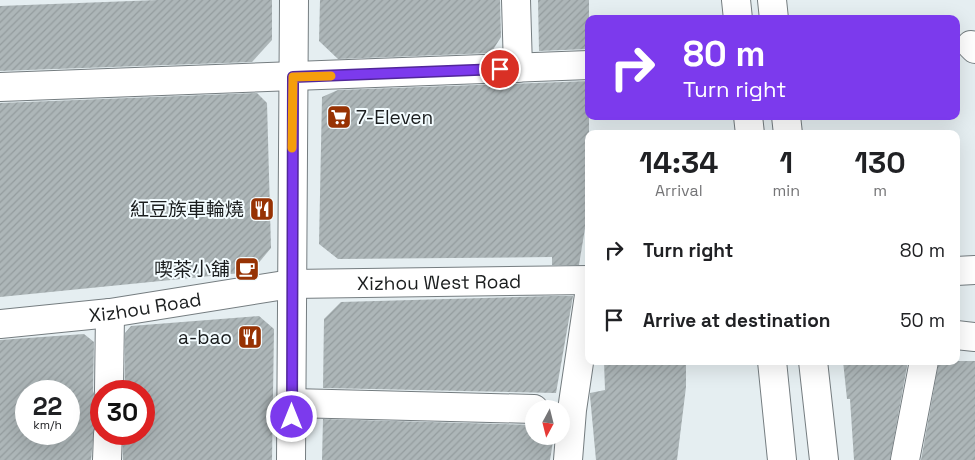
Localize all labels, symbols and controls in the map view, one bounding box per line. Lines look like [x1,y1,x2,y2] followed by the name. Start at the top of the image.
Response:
[683,32,765,76] text: 80 m
[600,35,665,100] icon: right
[479,48,521,90] pin
[486,55,514,83] icon: arrive
[683,75,786,103] text: Turn right
[326,104,352,130] supermarket icon: 7-Eleven
[356,105,433,130] place label: 7-Eleven
[639,143,718,182] text: 14:34
[780,143,793,182] text: 1
[854,143,906,182] text: 130
[655,180,703,201] text: Arrival
[773,180,800,201] text: min
[873,180,887,201] text: m
[249,196,275,222] restaurant icon: 紅豆族車輪燒
[130,197,244,222] place label: 紅豆族車輪燒
[600,236,628,264] icon: right
[643,238,733,263] text: Turn right
[900,238,945,263] text: 80 m
[234,256,260,282] cafe icon: 喫茶小舖
[154,257,230,282] place label: 喫茶小舖
[357,268,521,296] street label: Xizhou West Road
[88,286,203,328] street label: Xizhou Road
[600,306,628,334] icon: arrive
[643,308,831,333] text: Arrive at destination
[900,308,945,333] text: 50 m
[237,324,263,350] restaurant icon: a-bao
[178,325,232,350] place label: a-bao
[90,380,155,445] speed limit sign: 30
[33,390,62,422] text: 22
[265,390,317,442] position arrow
[525,400,570,445] north arrow
[525,400,570,445] map controls
[33,417,62,433] text: km/h

